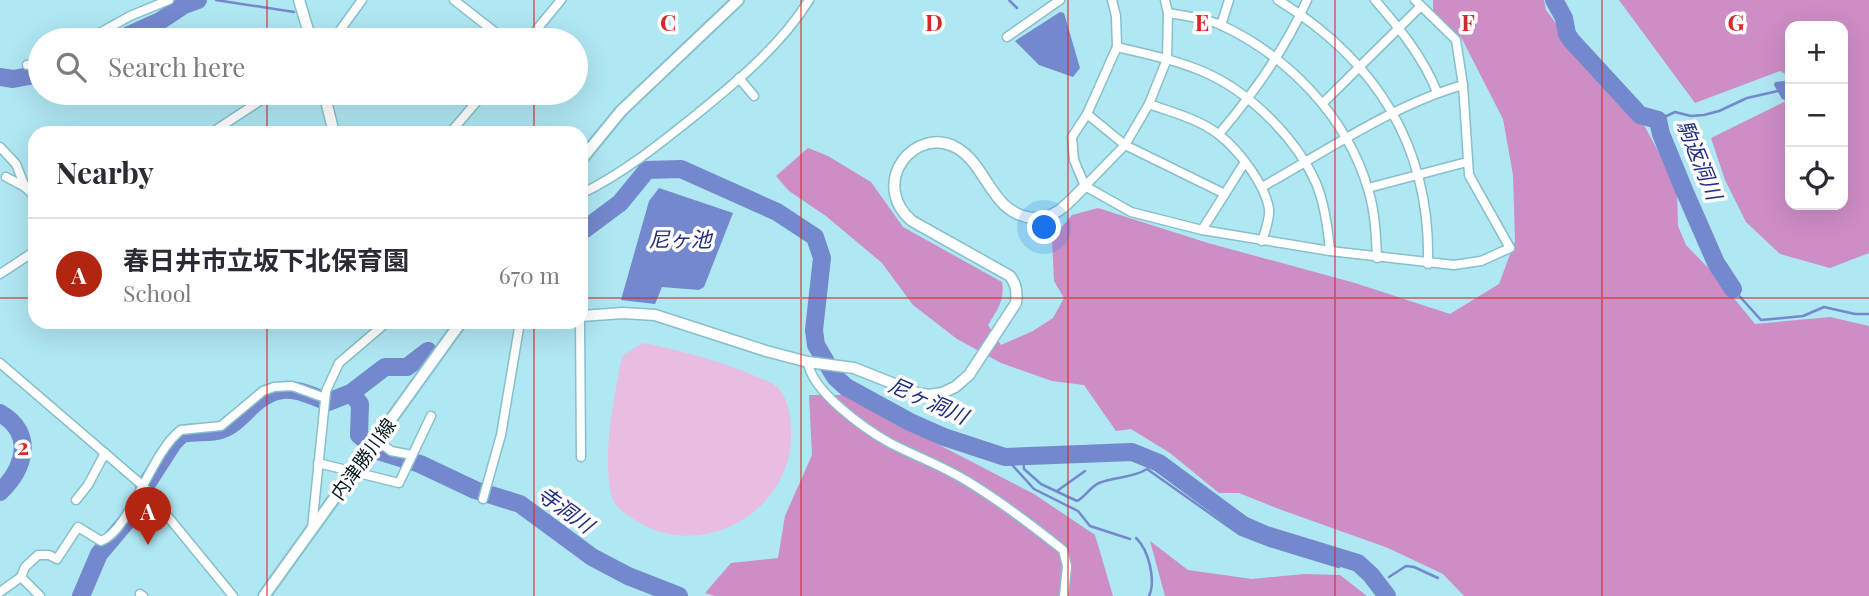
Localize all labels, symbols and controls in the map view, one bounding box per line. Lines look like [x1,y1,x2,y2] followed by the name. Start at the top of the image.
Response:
[660,6,676,37] text: C
[925,6,943,37] text: D
[1195,6,1209,37] text: E
[1461,6,1475,37] text: F
[1728,6,1745,37] text: G
[1785,21,1848,210] map controls
[1785,21,1848,84] button: +
[28,28,588,105] search box
[52,48,90,86] icon: search
[108,49,245,84] text: Search here
[1785,84,1848,147] button: −
[1672,115,1730,205] water label: 駒返洞川
[1785,147,1848,210] button: locate
[56,152,154,192] text: Nearby
[1027,210,1061,244] your location
[649,224,713,252] water label: 尼ヶ池
[123,242,409,277] text: 春日井市立坂下北保育園
[71,259,87,290] text: A
[499,259,560,290] text: 670 m
[123,277,192,308] text: School
[885,369,975,430] water label: 尼ヶ洞川
[324,412,401,504] street label: 内津勝川線
[17,430,29,461] text: 2
[532,479,602,539] water label: 寺洞川
[125,487,171,545] pin: A

